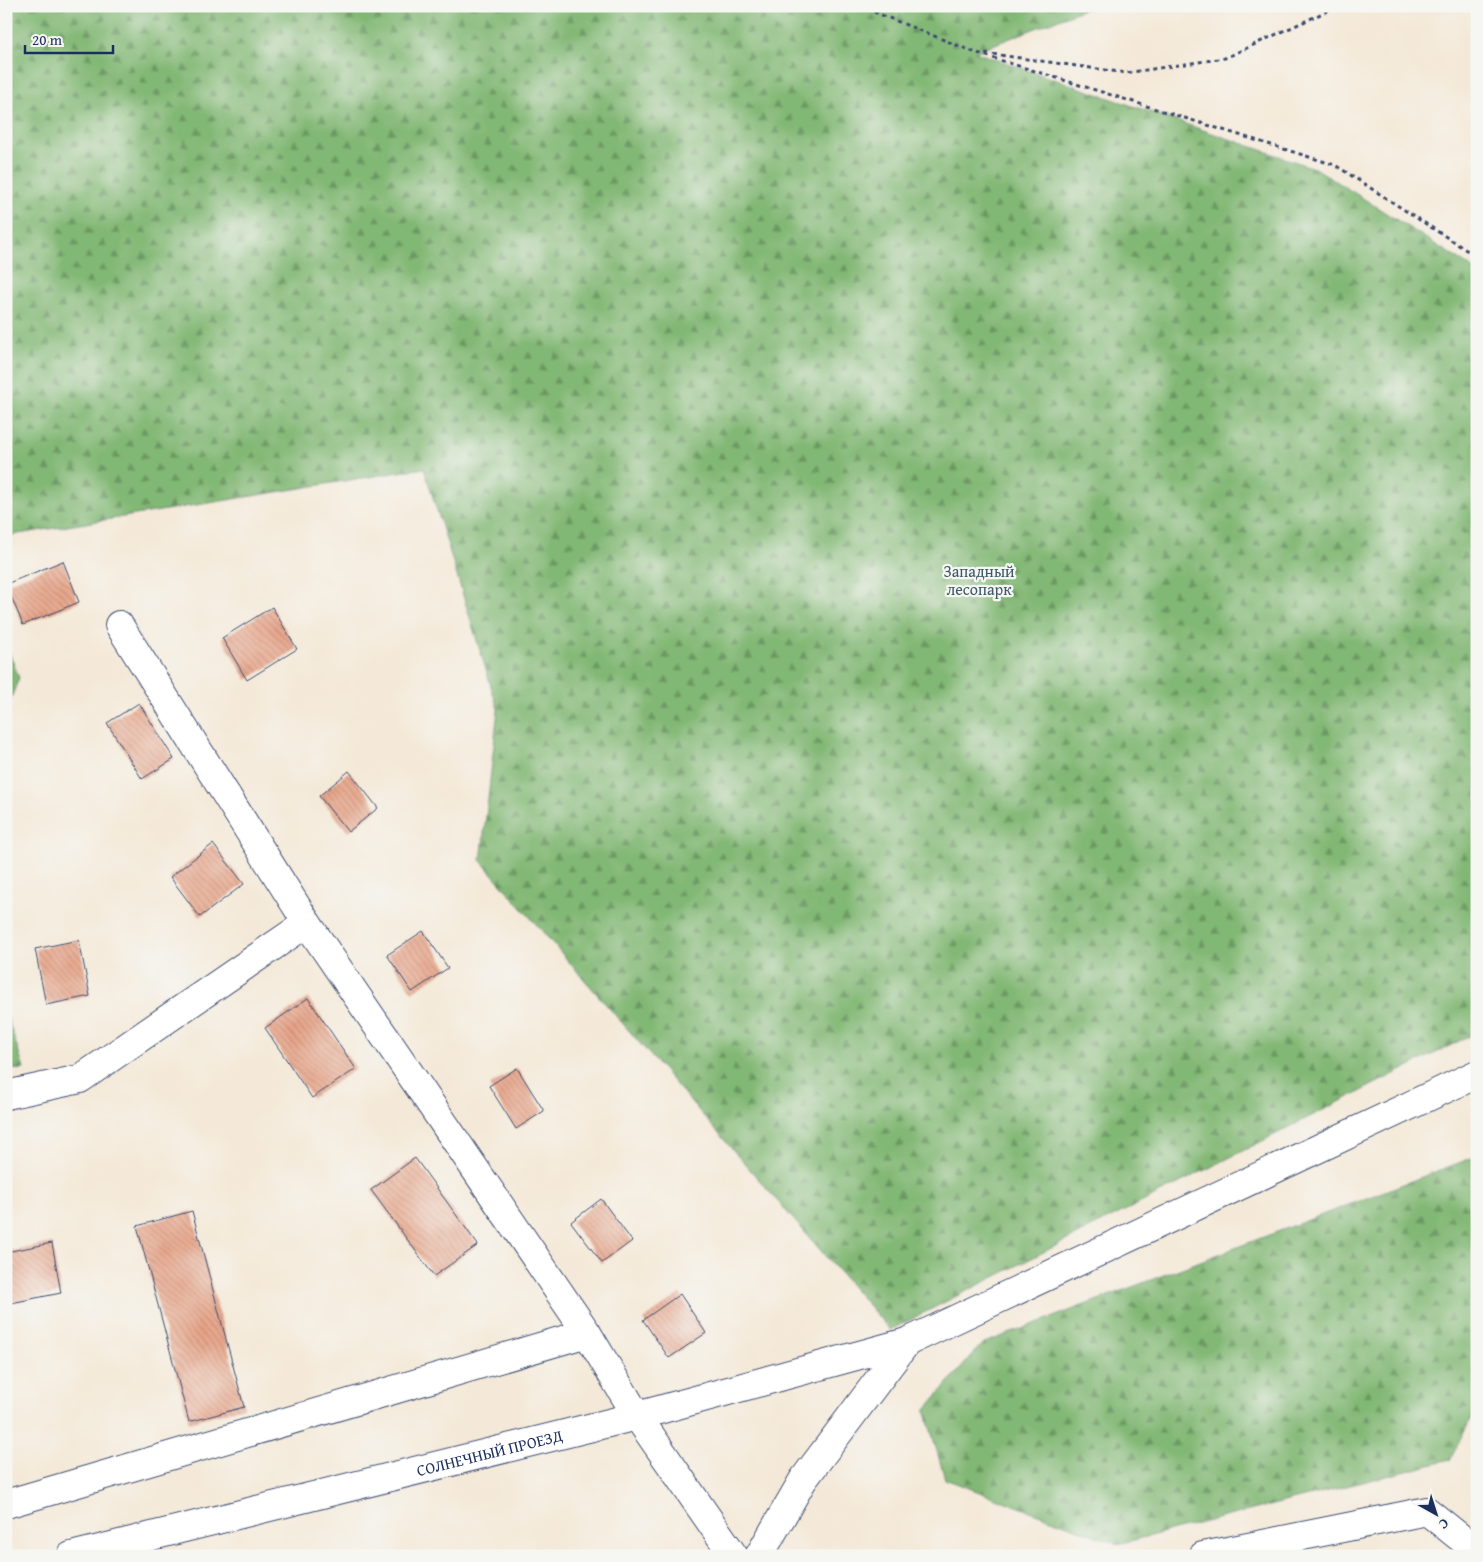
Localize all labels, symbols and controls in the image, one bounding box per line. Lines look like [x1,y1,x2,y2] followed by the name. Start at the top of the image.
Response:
[25,22,112,54] scale bar
[32,29,63,50] text: 20 m
[943,559,1015,601] park label: Западный лесопарк
[414,1423,565,1482] street label: СОЛНЕЧНЫЙ ПРОЕЗД
[1410,1490,1460,1540] north arrow
[1435,1514,1454,1534] text: С

